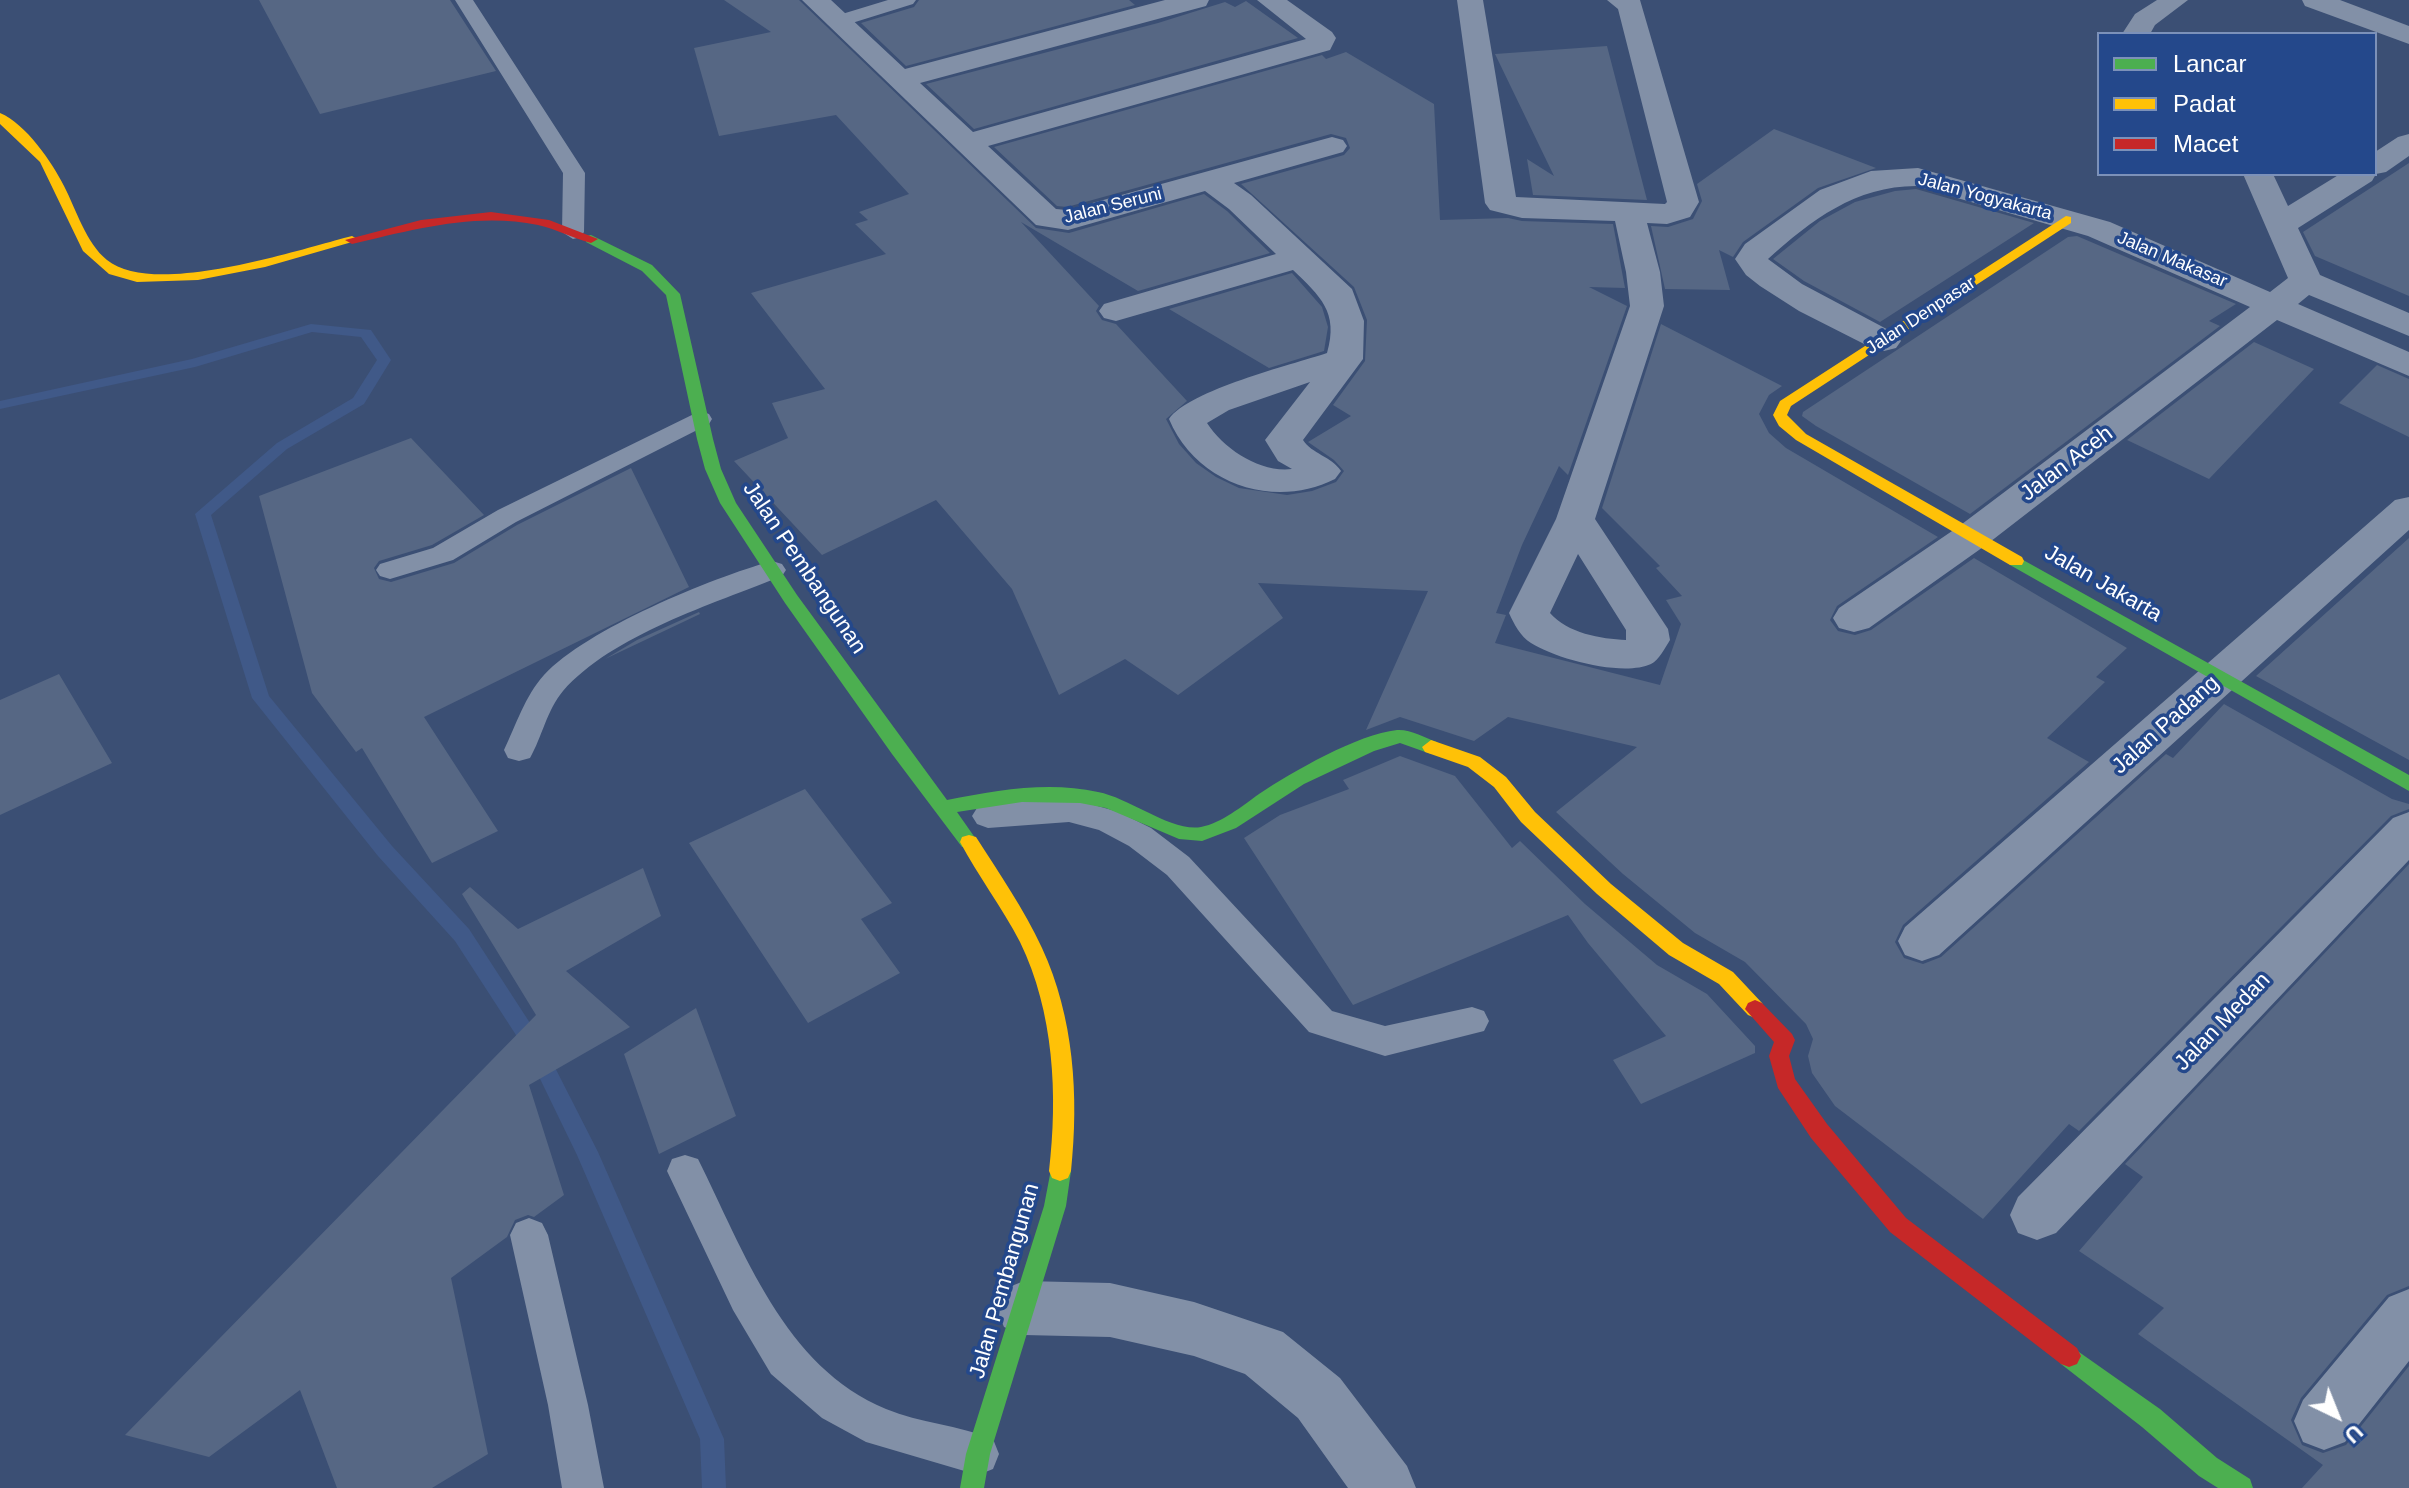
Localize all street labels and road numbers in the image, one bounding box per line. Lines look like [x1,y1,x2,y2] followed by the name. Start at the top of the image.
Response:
[1916,169,2054,225] street label: Jalan Yogyakarta
[1062,183,1164,229] street label: Jalan Seruni
[2114,227,2230,293] street label: Jalan Makasar
[1862,273,1980,359] street label: Jalan Denpasar
[2016,421,2118,507] street label: Jalan Aceh
[737,477,871,659] street label: Jalan Pembangunan
[2040,540,2166,628] street label: Jalan Jakarta
[2107,670,2225,780] street label: Jalan Padang
[2170,968,2276,1076] street label: Jalan Medan
[964,1180,1046,1382] street label: Jalan Pembangunan

